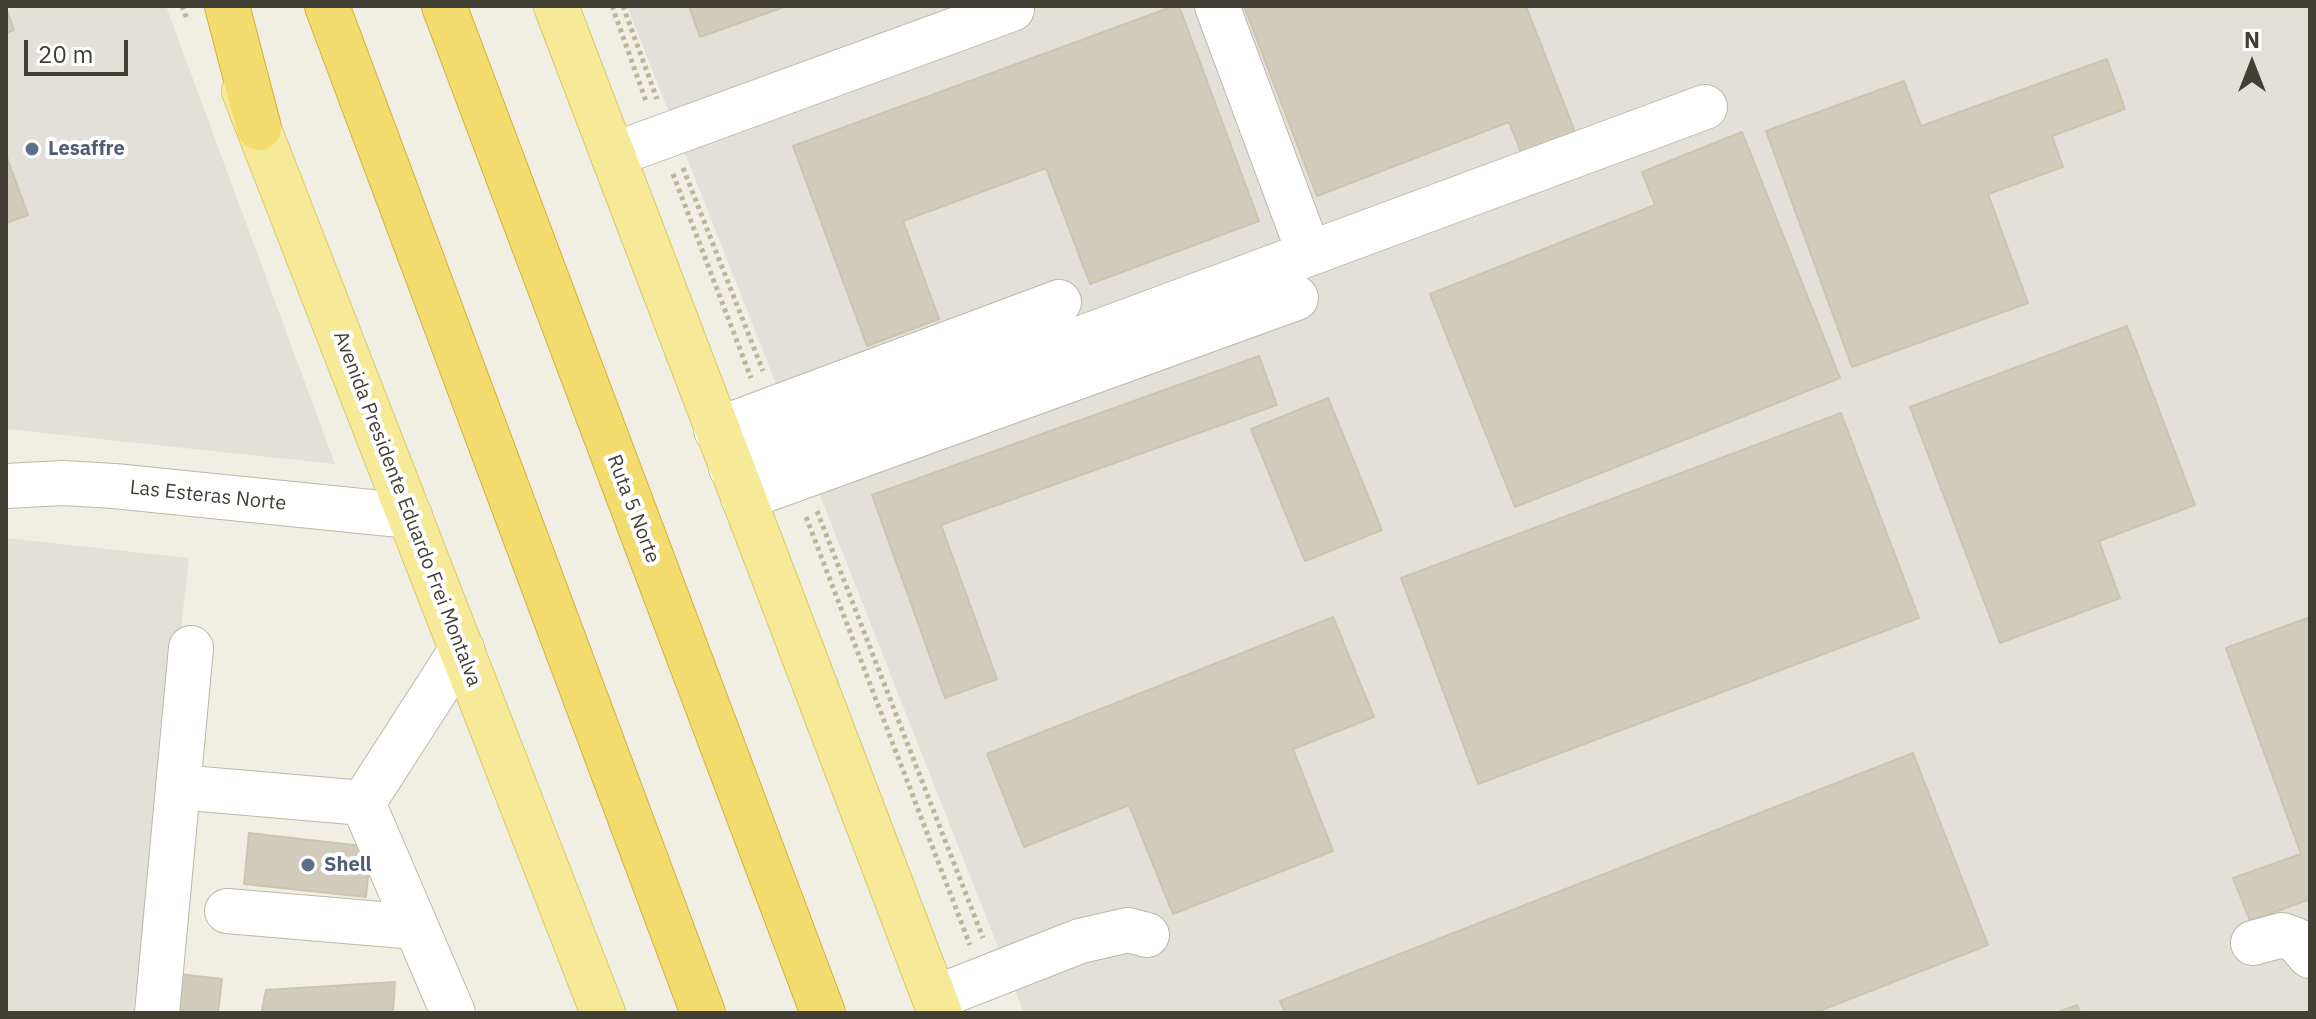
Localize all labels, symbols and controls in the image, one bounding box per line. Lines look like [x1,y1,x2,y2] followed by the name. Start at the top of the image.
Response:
[28,24,132,74] scale bar
[2212,24,2292,104] north arrow
[2244,25,2260,54] text: N
[38,38,93,70] text: 20 m
[48,137,125,161] place label: Lesaffre
[23,140,41,158] marker: Lesaffre
[328,328,486,690] street label: Avenida Presidente Eduardo Frei Montalva
[601,451,665,567] street label: Ruta 5 Norte
[128,476,288,516] street label: Las Esteras Norte
[324,853,372,877] place label: Shell
[299,856,317,874] marker: Shell

